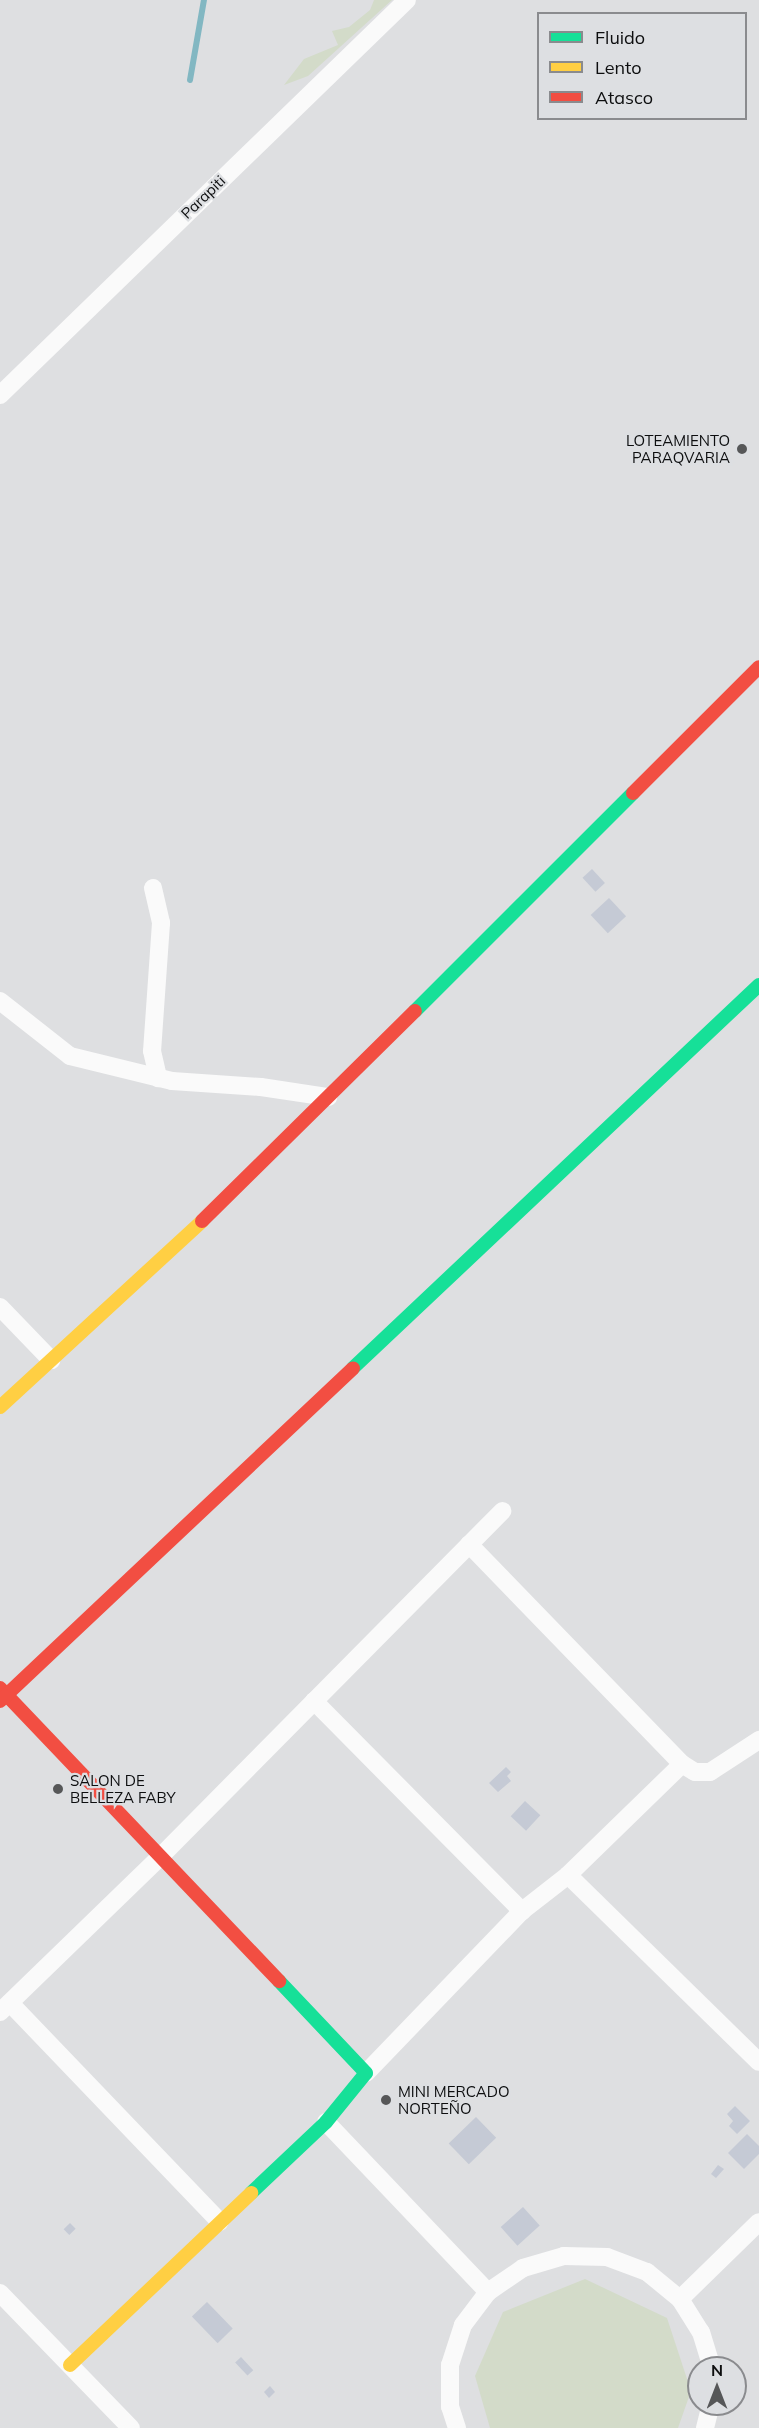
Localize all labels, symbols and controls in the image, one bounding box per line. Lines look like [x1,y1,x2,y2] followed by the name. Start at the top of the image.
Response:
[537,12,747,120] legend
[595,26,645,49] text: Fluido
[595,56,642,79] text: Lento
[595,86,653,109] text: Atasco
[177,172,229,222] street label: Parapiti
[626,431,730,466] place label: LOTEAMIENTO PARAQVARIA
[735,442,749,456] marker: LOTEAMIENTO PARAQVARIA
[70,1771,176,1806] place label: SALON DE BELLEZA FABY
[51,1782,65,1796] marker: SALON DE BELLEZA FABY
[398,2082,510,2117] place label: MINI MERCADO NORTEÑO
[379,2093,393,2107] marker: MINI MERCADO NORTEÑO
[687,2356,747,2416] north arrow
[711,2360,723,2380] text: N

